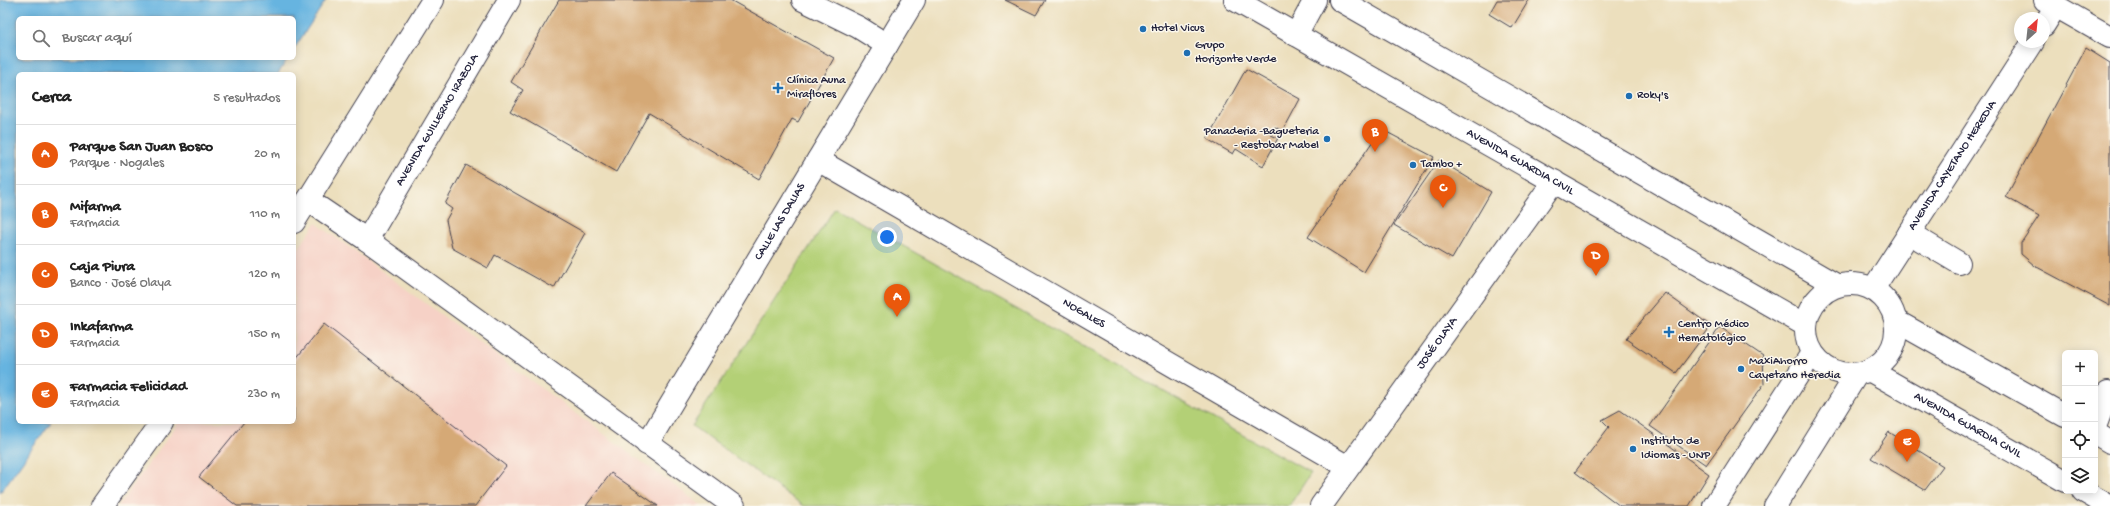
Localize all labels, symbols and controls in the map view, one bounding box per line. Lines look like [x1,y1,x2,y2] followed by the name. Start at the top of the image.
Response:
[2014,12,2050,48] north arrow
[16,16,296,60] search box
[1151,22,1205,36] place label: Hotel Vicus
[1138,24,1148,34] marker: Hotel Vicus
[30,27,52,49] icon: search
[62,29,132,47] text: Buscar aquí
[1195,39,1277,67] place label: Grupo Horizonte Verde
[1182,48,1192,58] marker: Grupo Horizonte Verde
[393,51,483,189] street label: AVENIDA GUILLERMO IRAZOLA
[787,74,846,102] place label: Clínica Auna Miraflores
[772,82,784,94] marker: Clínica Auna Miraflores
[32,88,71,108] text: Cerca
[1637,89,1669,103] place label: Roky's
[213,91,280,106] text: 5 resultados
[1624,91,1634,101] marker: Roky's
[1906,97,2001,233] street label: AVENIDA CAYETANO HEREDIA
[1362,119,1388,152] pin: B
[1203,125,1319,153] place label: Panaderia -Bagueteria - Restobar Mabel
[1464,126,1577,199] street label: AVENIDA GUARDIA CIVIL
[1322,134,1332,144] marker: Panaderia -Bagueteria - Restobar Mabel
[70,138,213,156] text: Parque San Juan Bosco
[41,147,49,162] text: A
[254,147,280,162] text: 20 m
[70,156,164,171] text: Parque · Nogales
[1420,158,1462,172] place label: Tambo +
[1408,160,1418,170] marker: Tambo +
[1430,175,1456,208] pin: C
[752,181,809,263] street label: CALLE LAS DALIAS
[70,198,121,216] text: Mifarma
[42,207,48,222] text: B
[250,207,280,222] text: 110 m
[70,216,119,231] text: Farmacia
[877,227,897,247] your location
[1583,243,1609,276] pin: D
[70,258,135,276] text: Caja Piura
[41,267,49,282] text: C
[249,267,280,282] text: 120 m
[70,276,171,291] text: Banco · José Olaya
[884,284,910,317] pin: A
[1060,296,1108,332] street label: NOGALES
[1414,314,1461,372] street label: JOSÉ OLAYA
[70,318,133,336] text: Inkafarma
[1678,318,1749,346] place label: Centro Médico Hematológico
[1663,326,1675,338] marker: Centro Médico Hematológico
[41,327,49,342] text: D
[248,327,280,342] text: 150 m
[70,336,119,351] text: Farmacia
[2062,350,2098,494] map controls
[2062,350,2098,386] button: +
[1749,355,1841,383] place label: MaxiAhorro Cayetano Heredia
[1736,364,1746,374] marker: MaxiAhorro Cayetano Heredia
[70,378,187,396] text: Farmacia Felicidad
[2062,386,2098,422] button: −
[41,387,49,402] text: E
[247,387,280,402] text: 230 m
[1911,390,2024,462] street label: AVENIDA GUARDIA CIVIL
[70,396,119,411] text: Farmacia
[2062,422,2098,458] button: locate
[1894,429,1920,462] pin: E
[1641,435,1711,463] place label: Instituto de Idiomas - UNP
[1628,444,1638,454] marker: Instituto de Idiomas - UNP
[2062,458,2098,494] button: layers

